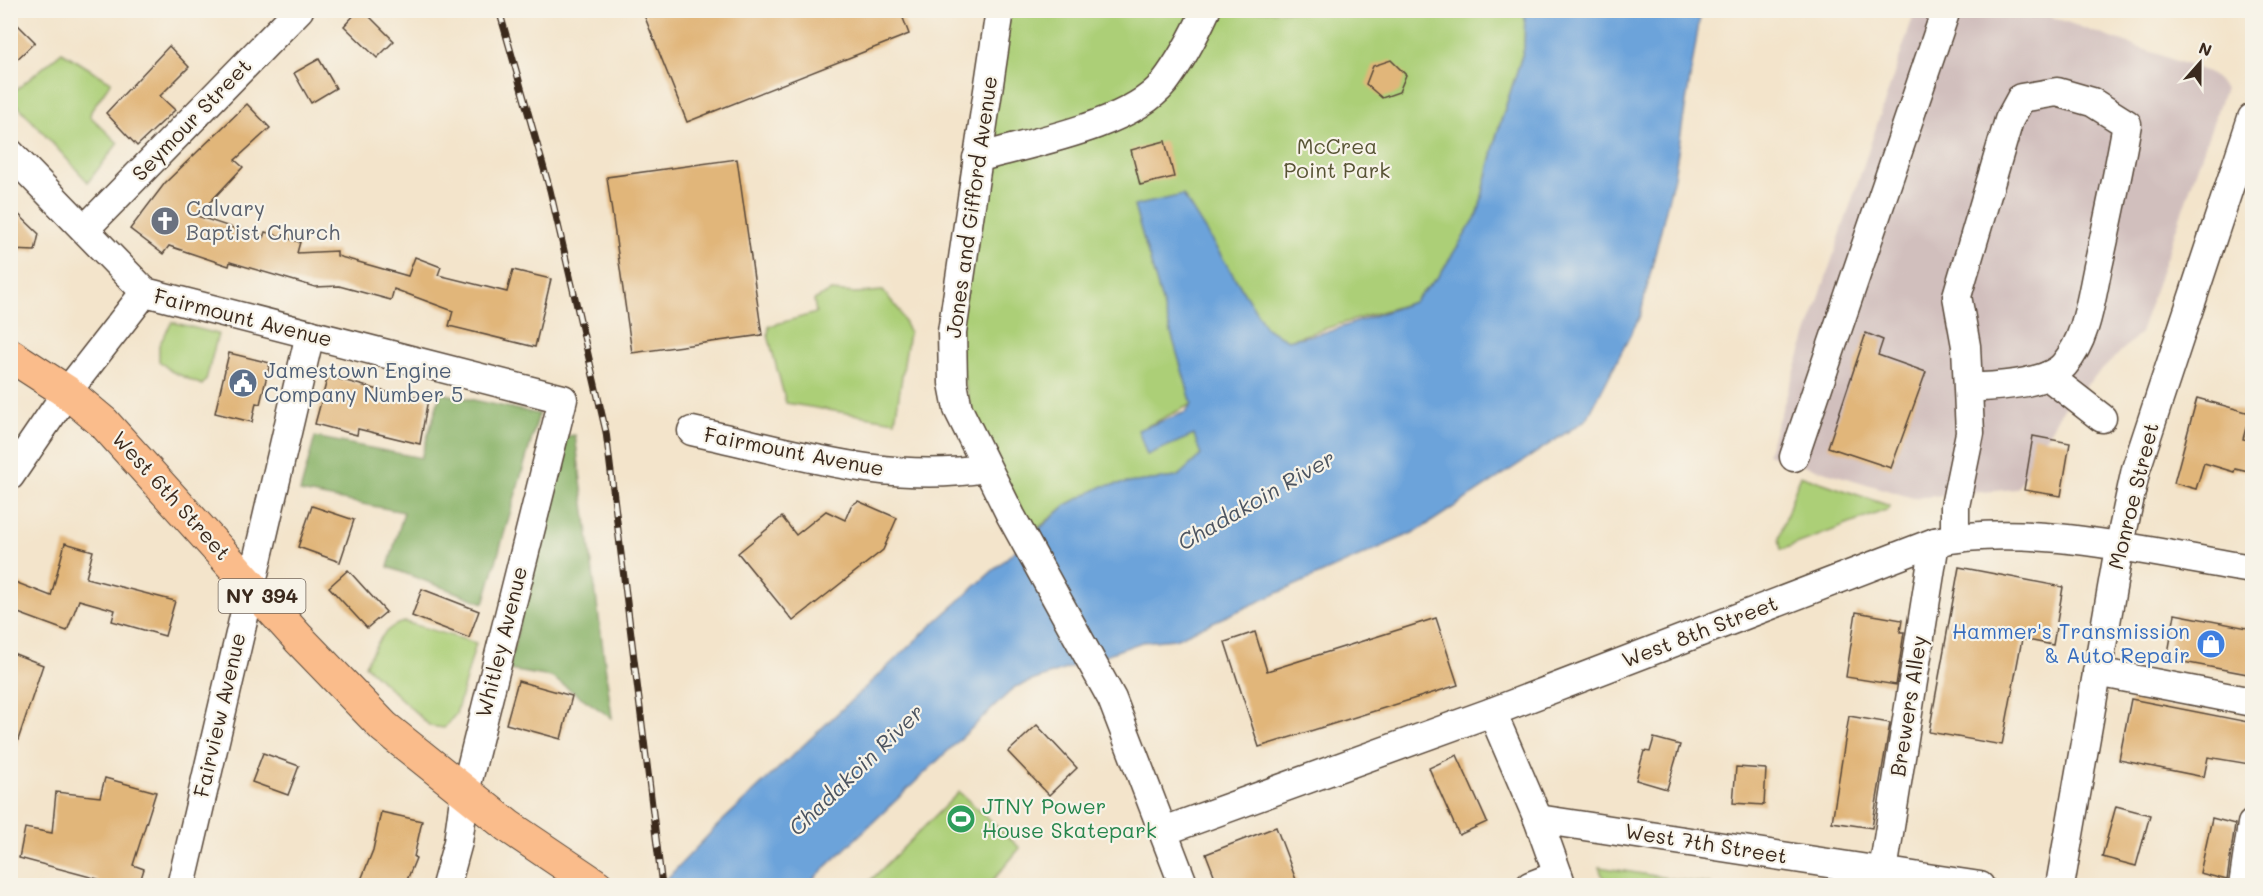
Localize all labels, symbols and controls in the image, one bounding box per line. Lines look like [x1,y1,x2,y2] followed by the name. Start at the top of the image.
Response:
[2170,33,2230,93] north arrow
[2196,37,2215,61] text: N
[125,52,256,186] street label: Seymour Street
[939,74,1002,340] street label: Jones and Gifford Avenue
[1284,132,1390,183] park label: McCrea Point Park
[186,194,340,245] place label: Calvary Baptist Church
[149,205,181,237] church icon: Calvary Baptist Church
[151,281,335,352] street label: Fairmount Avenue
[264,356,463,407] place label: Jamestown Engine Company Number 5
[227,367,259,399] public building icon: Jamestown Engine Company Number 5
[2101,419,2164,572] street label: Monroe Street
[702,420,887,481] street label: Fairmount Avenue
[107,425,237,565] street label: West 6th Street
[1172,443,1340,556] water label: Chadakoin River
[469,563,532,720] street label: Whitley Avenue
[218,579,306,613] road number: NY 394
[1618,588,1781,673] street label: West 8th Street
[1952,617,2190,668] place label: Hammer's Transmission & Auto Repair
[2195,628,2227,660] shop icon: Hammer's Transmission & Auto Repair
[186,630,251,800] street label: Fairview Avenue
[1883,633,1932,778] street label: Brewers Alley
[782,698,929,842] water label: Chadakoin River
[982,792,1157,843] place label: JTNY Power House Skatepark
[945,803,977,835] sports icon: JTNY Power House Skatepark
[1623,816,1789,869] street label: West 7th Street

